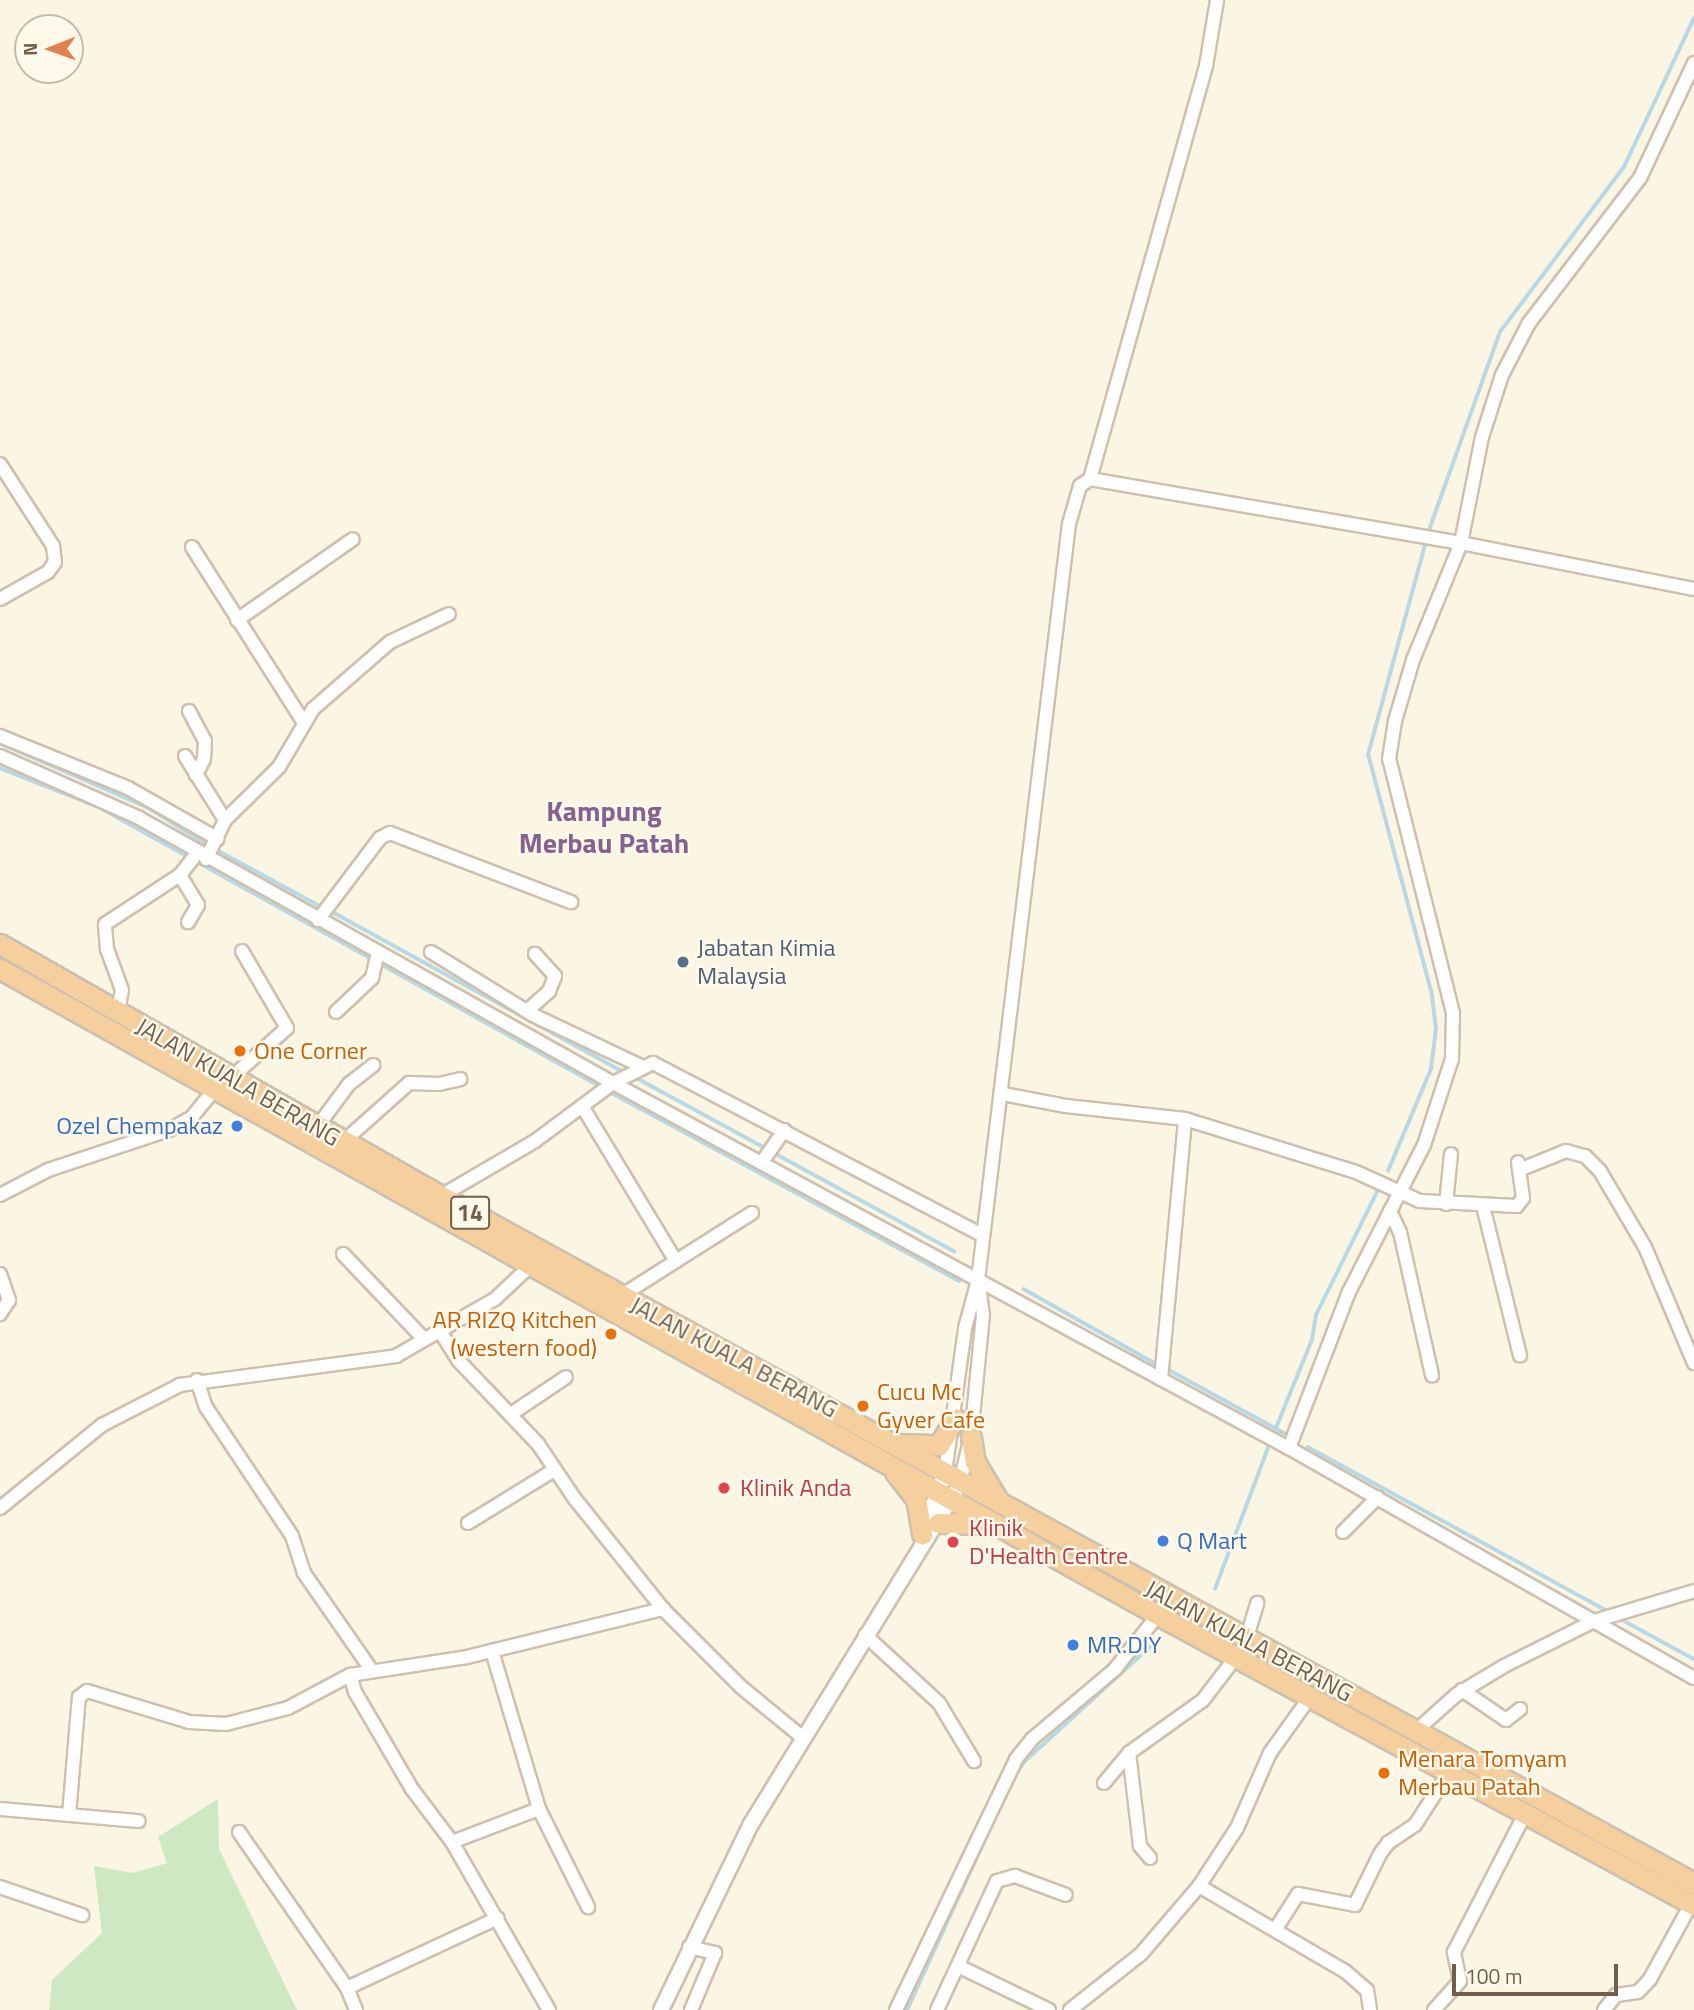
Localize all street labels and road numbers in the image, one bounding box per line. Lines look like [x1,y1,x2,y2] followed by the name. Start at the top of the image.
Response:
[131,1012,345,1152] street label: JALAN KUALA BERANG
[449,1194,491,1232] road number: 14
[625,1290,843,1424] street label: JALAN KUALA BERANG
[1140,1574,1358,1708] street label: JALAN KUALA BERANG

